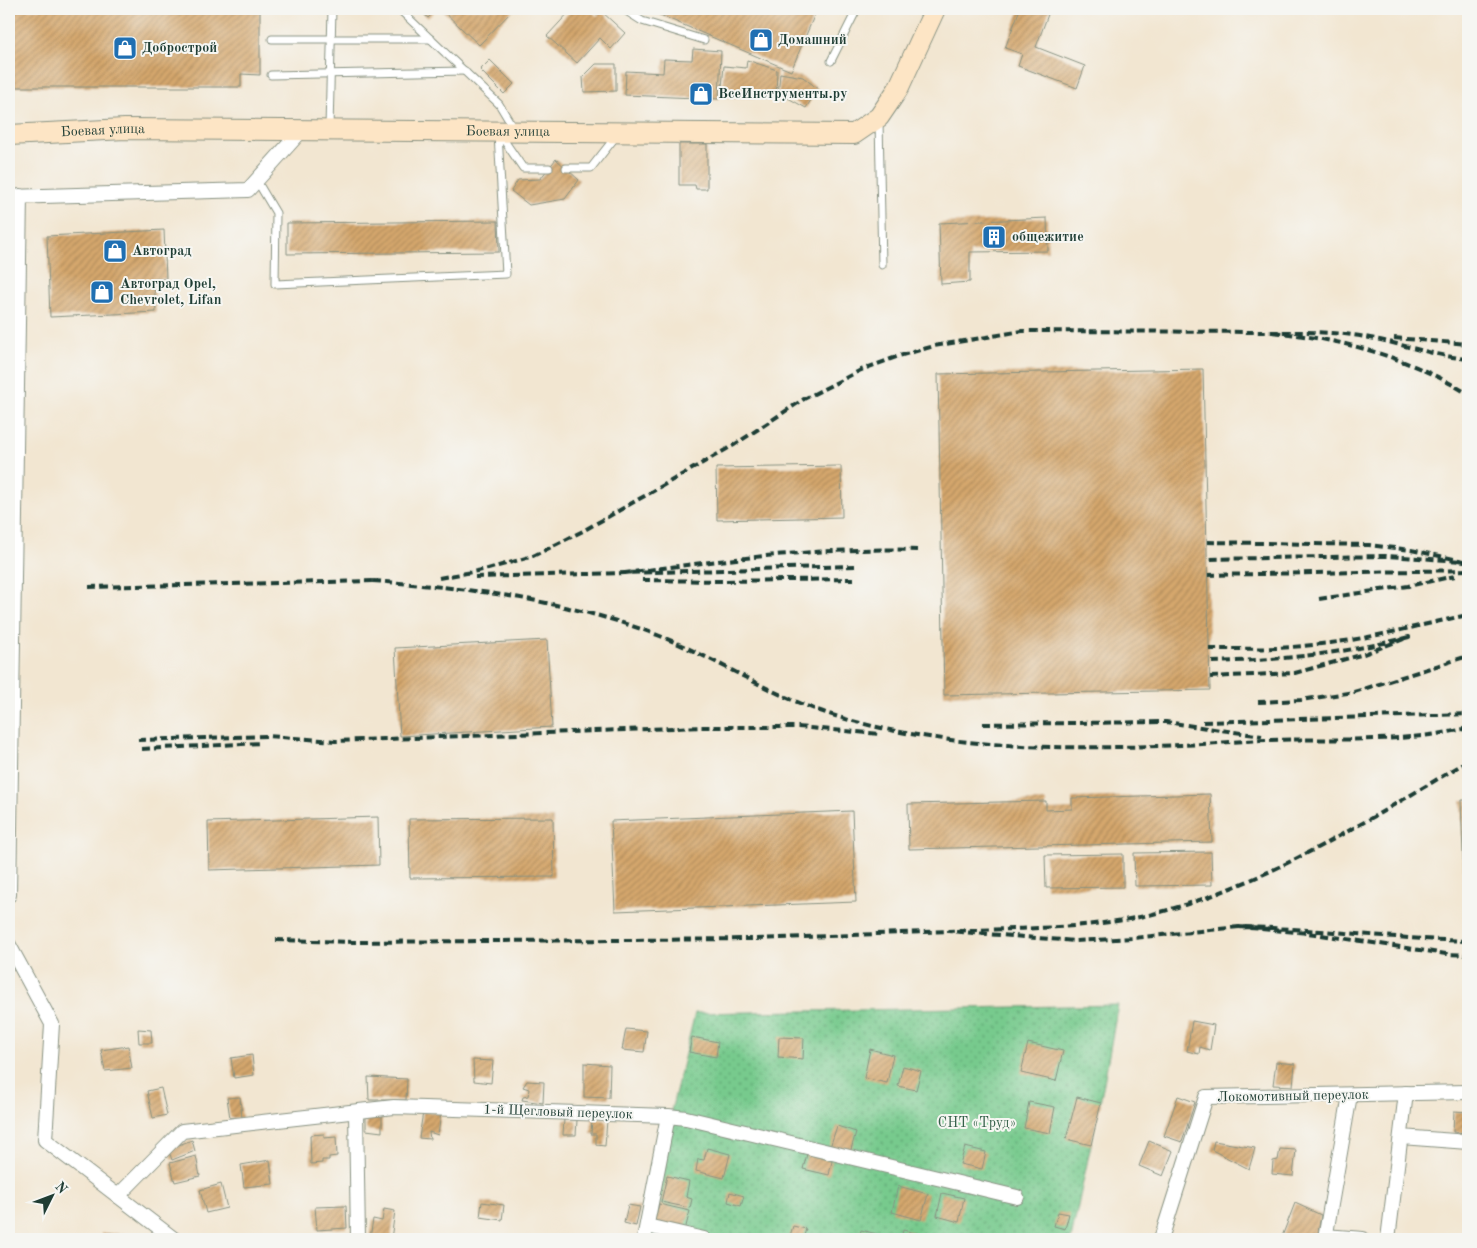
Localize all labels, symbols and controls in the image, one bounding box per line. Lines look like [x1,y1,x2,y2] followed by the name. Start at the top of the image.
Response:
[748,27,774,53] shop icon: Домашний
[778,33,847,47] place label: Домашний
[112,35,138,61] shop icon: Добрострой
[142,41,217,55] place label: Добрострой
[688,81,714,107] shop icon: ВсеИнструменты.ру
[718,87,848,101] place label: ВсеИнструменты.ру
[61,122,145,139] street label: Боевая улица
[466,124,550,139] street label: Боевая улица
[981,224,1007,250] building icon: общежитие
[1012,230,1084,244] place label: общежитие
[102,238,128,264] shop icon: Автоград
[132,244,192,258] place label: Автоград
[120,277,222,307] place label: Автоград Opel, Chevrolet, Lifan
[89,279,115,305] shop icon: Автоград Opel, Chevrolet, Lifan
[1217,1088,1369,1104] street label: Локомотивный переулок
[483,1102,633,1122] street label: 1-й Щегловый переулок
[938,1116,1016,1130] park label: СНТ «Труд»
[28,1170,78,1220] north arrow
[52,1179,70,1197] text: N

